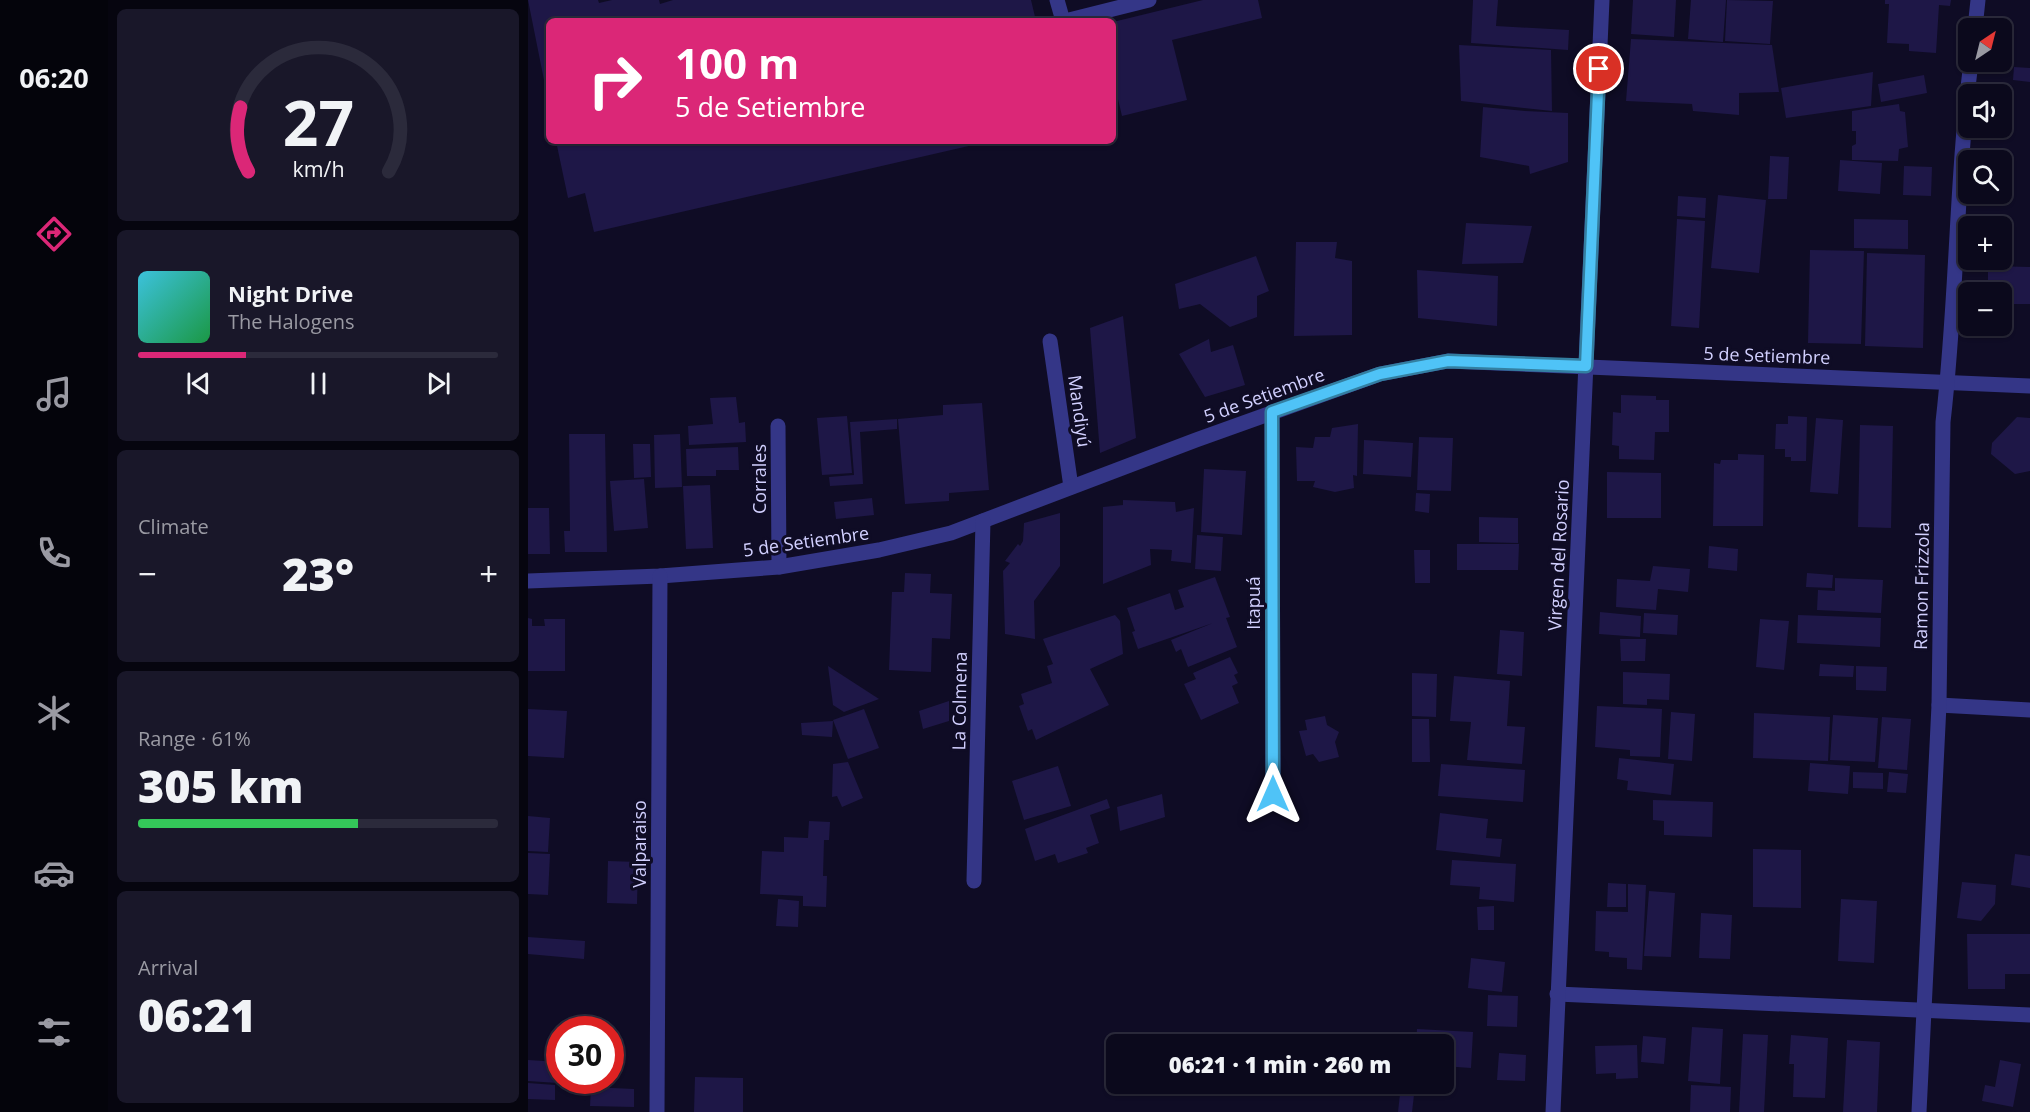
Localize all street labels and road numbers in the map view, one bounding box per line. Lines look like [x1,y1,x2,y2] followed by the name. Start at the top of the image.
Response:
[1703,341,1831,369] street label: 5 de Setiembre
[1200,362,1328,428] street label: 5 de Setiembre
[1063,373,1097,449] street label: Mandiyú
[747,444,771,514] street label: Corrales
[1542,479,1574,631] street label: Virgen del Rosario
[741,520,871,562] street label: 5 de Setiembre
[1908,522,1934,650] street label: Ramon Frizzola
[1241,576,1265,630] street label: Itapuá
[946,651,972,751] street label: La Colmena
[627,800,651,888] street label: Valparaiso

